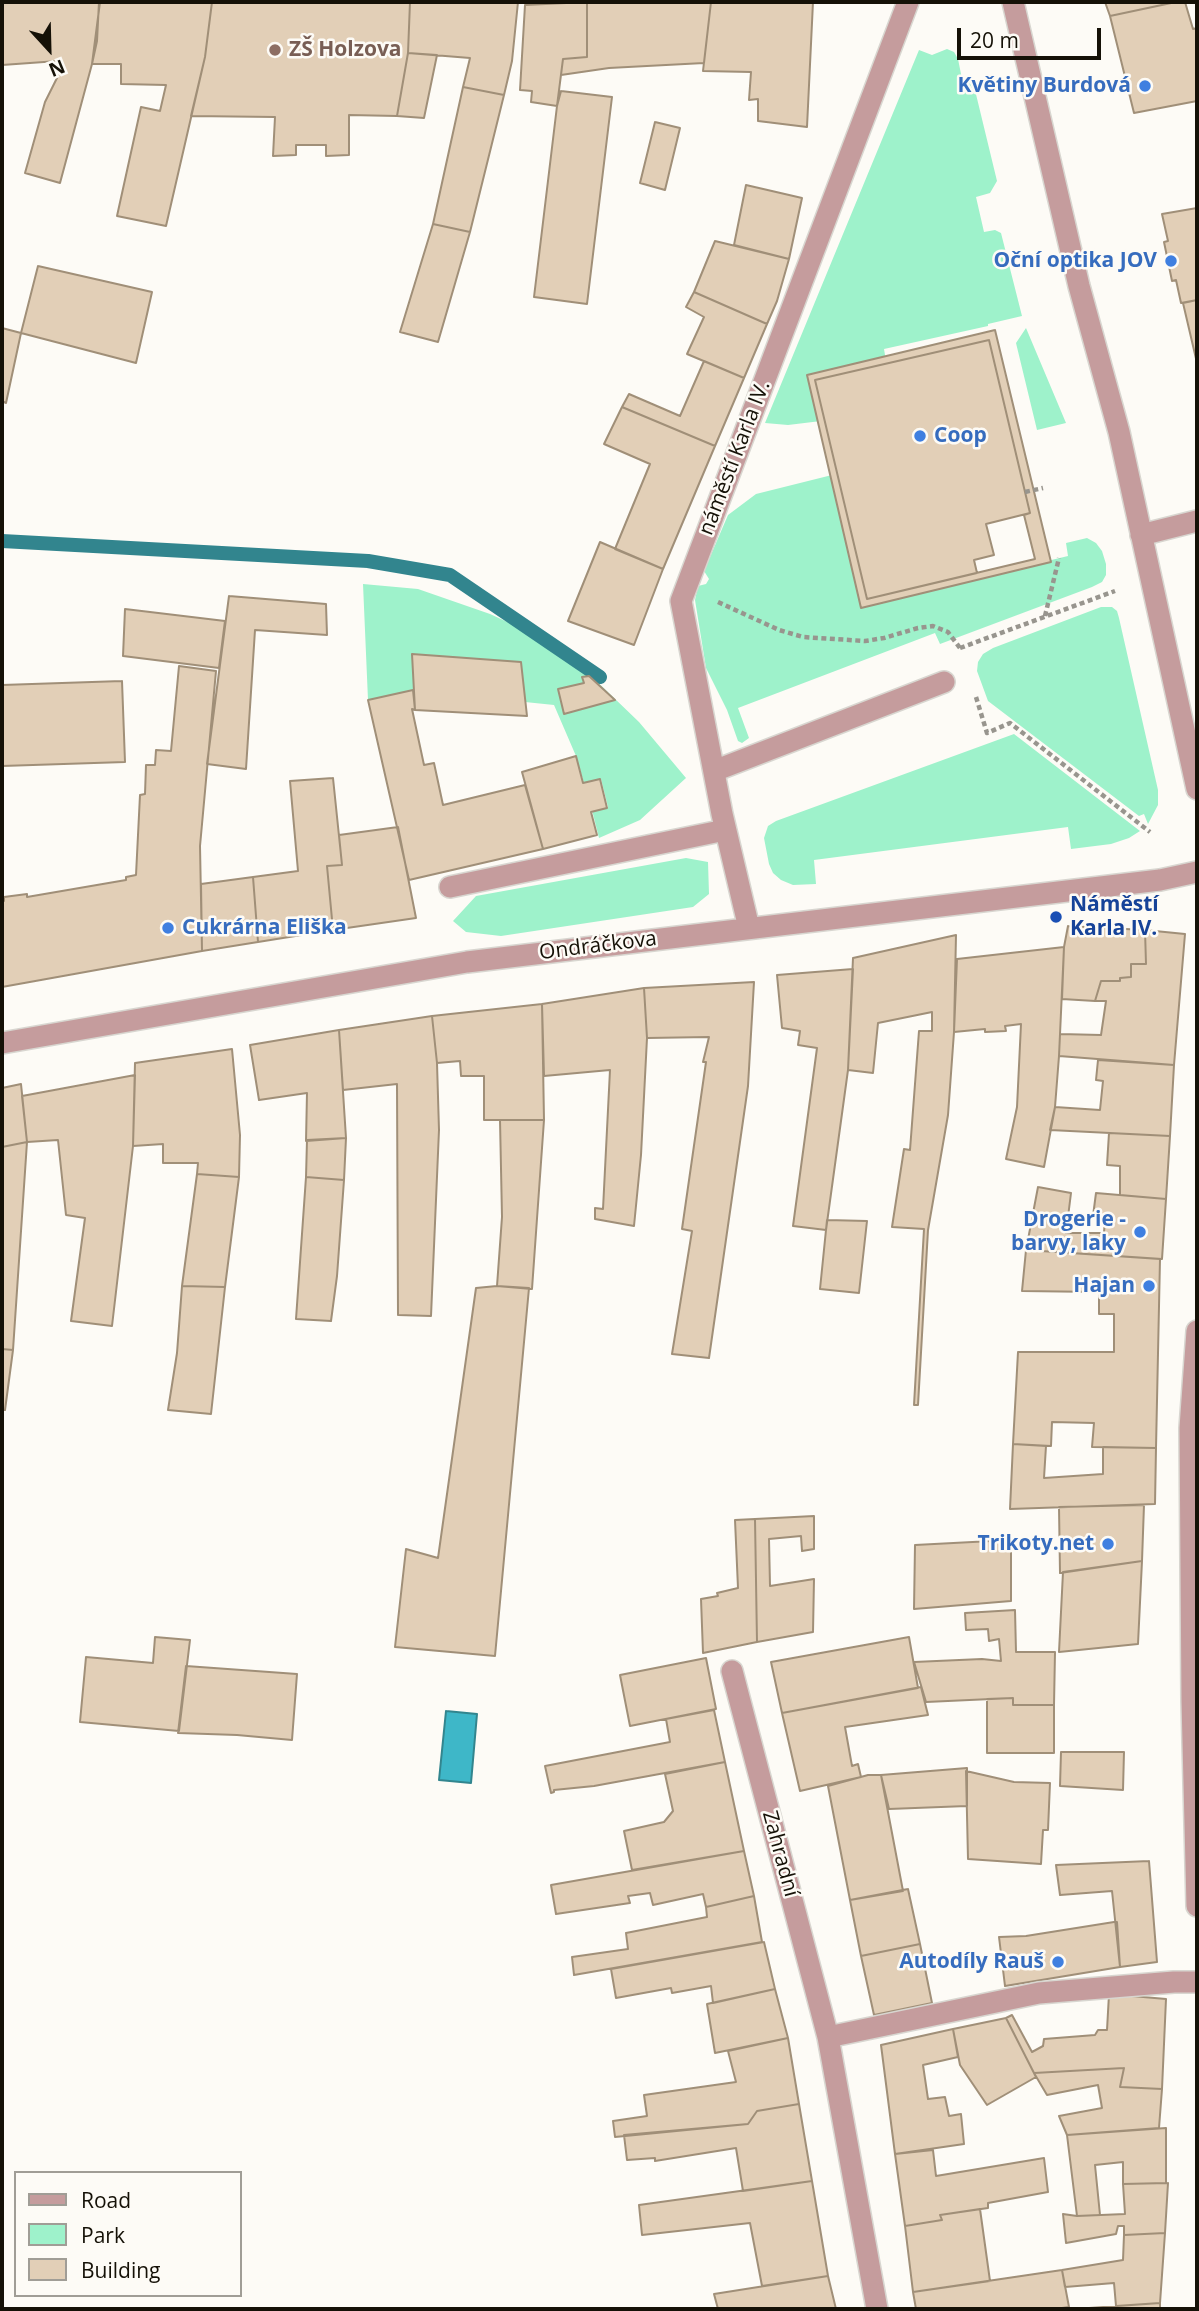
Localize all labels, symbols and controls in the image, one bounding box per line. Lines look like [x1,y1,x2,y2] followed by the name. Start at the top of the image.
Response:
[14,14,84,84] north arrow
[961,14,1104,58] scale bar
[970,26,1019,54] text: 20 m
[289,37,402,63] place label: ZŠ Holzova
[267,42,283,58] marker: ZŠ Holzova
[45,54,69,83] text: N
[958,73,1131,99] place label: Květiny Burdová
[1137,78,1153,94] marker: Květiny Burdová
[994,248,1157,274] place label: Oční optika JOV
[1163,253,1179,269] marker: Oční optika JOV
[694,377,776,539] street label: náměstí Karla IV.
[934,423,987,449] place label: Coop
[912,428,928,444] marker: Coop
[1070,892,1159,942] place label: Náměstí Karla IV.
[1048,909,1064,925] marker: Náměstí Karla IV.
[182,915,347,941] place label: Cukrárna Eliška
[160,920,176,936] marker: Cukrárna Eliška
[538,926,658,966] street label: Ondráčkova
[1011,1207,1126,1257] place label: Drogerie - barvy, laky
[1132,1224,1148,1240] marker: Drogerie - barvy, laky
[1073,1273,1135,1299] place label: Hajan
[1141,1278,1157,1294] marker: Hajan
[977,1531,1094,1557] place label: Trikoty.net
[1100,1536,1116,1552] marker: Trikoty.net
[756,1808,804,1900] street label: Zahradní
[899,1949,1044,1975] place label: Autodíly Rauš
[1050,1954,1066,1970] marker: Autodíly Rauš
[14,2171,242,2297] legend
[81,2186,131,2214] text: Road
[81,2221,125,2249] text: Park
[81,2256,160,2284] text: Building

